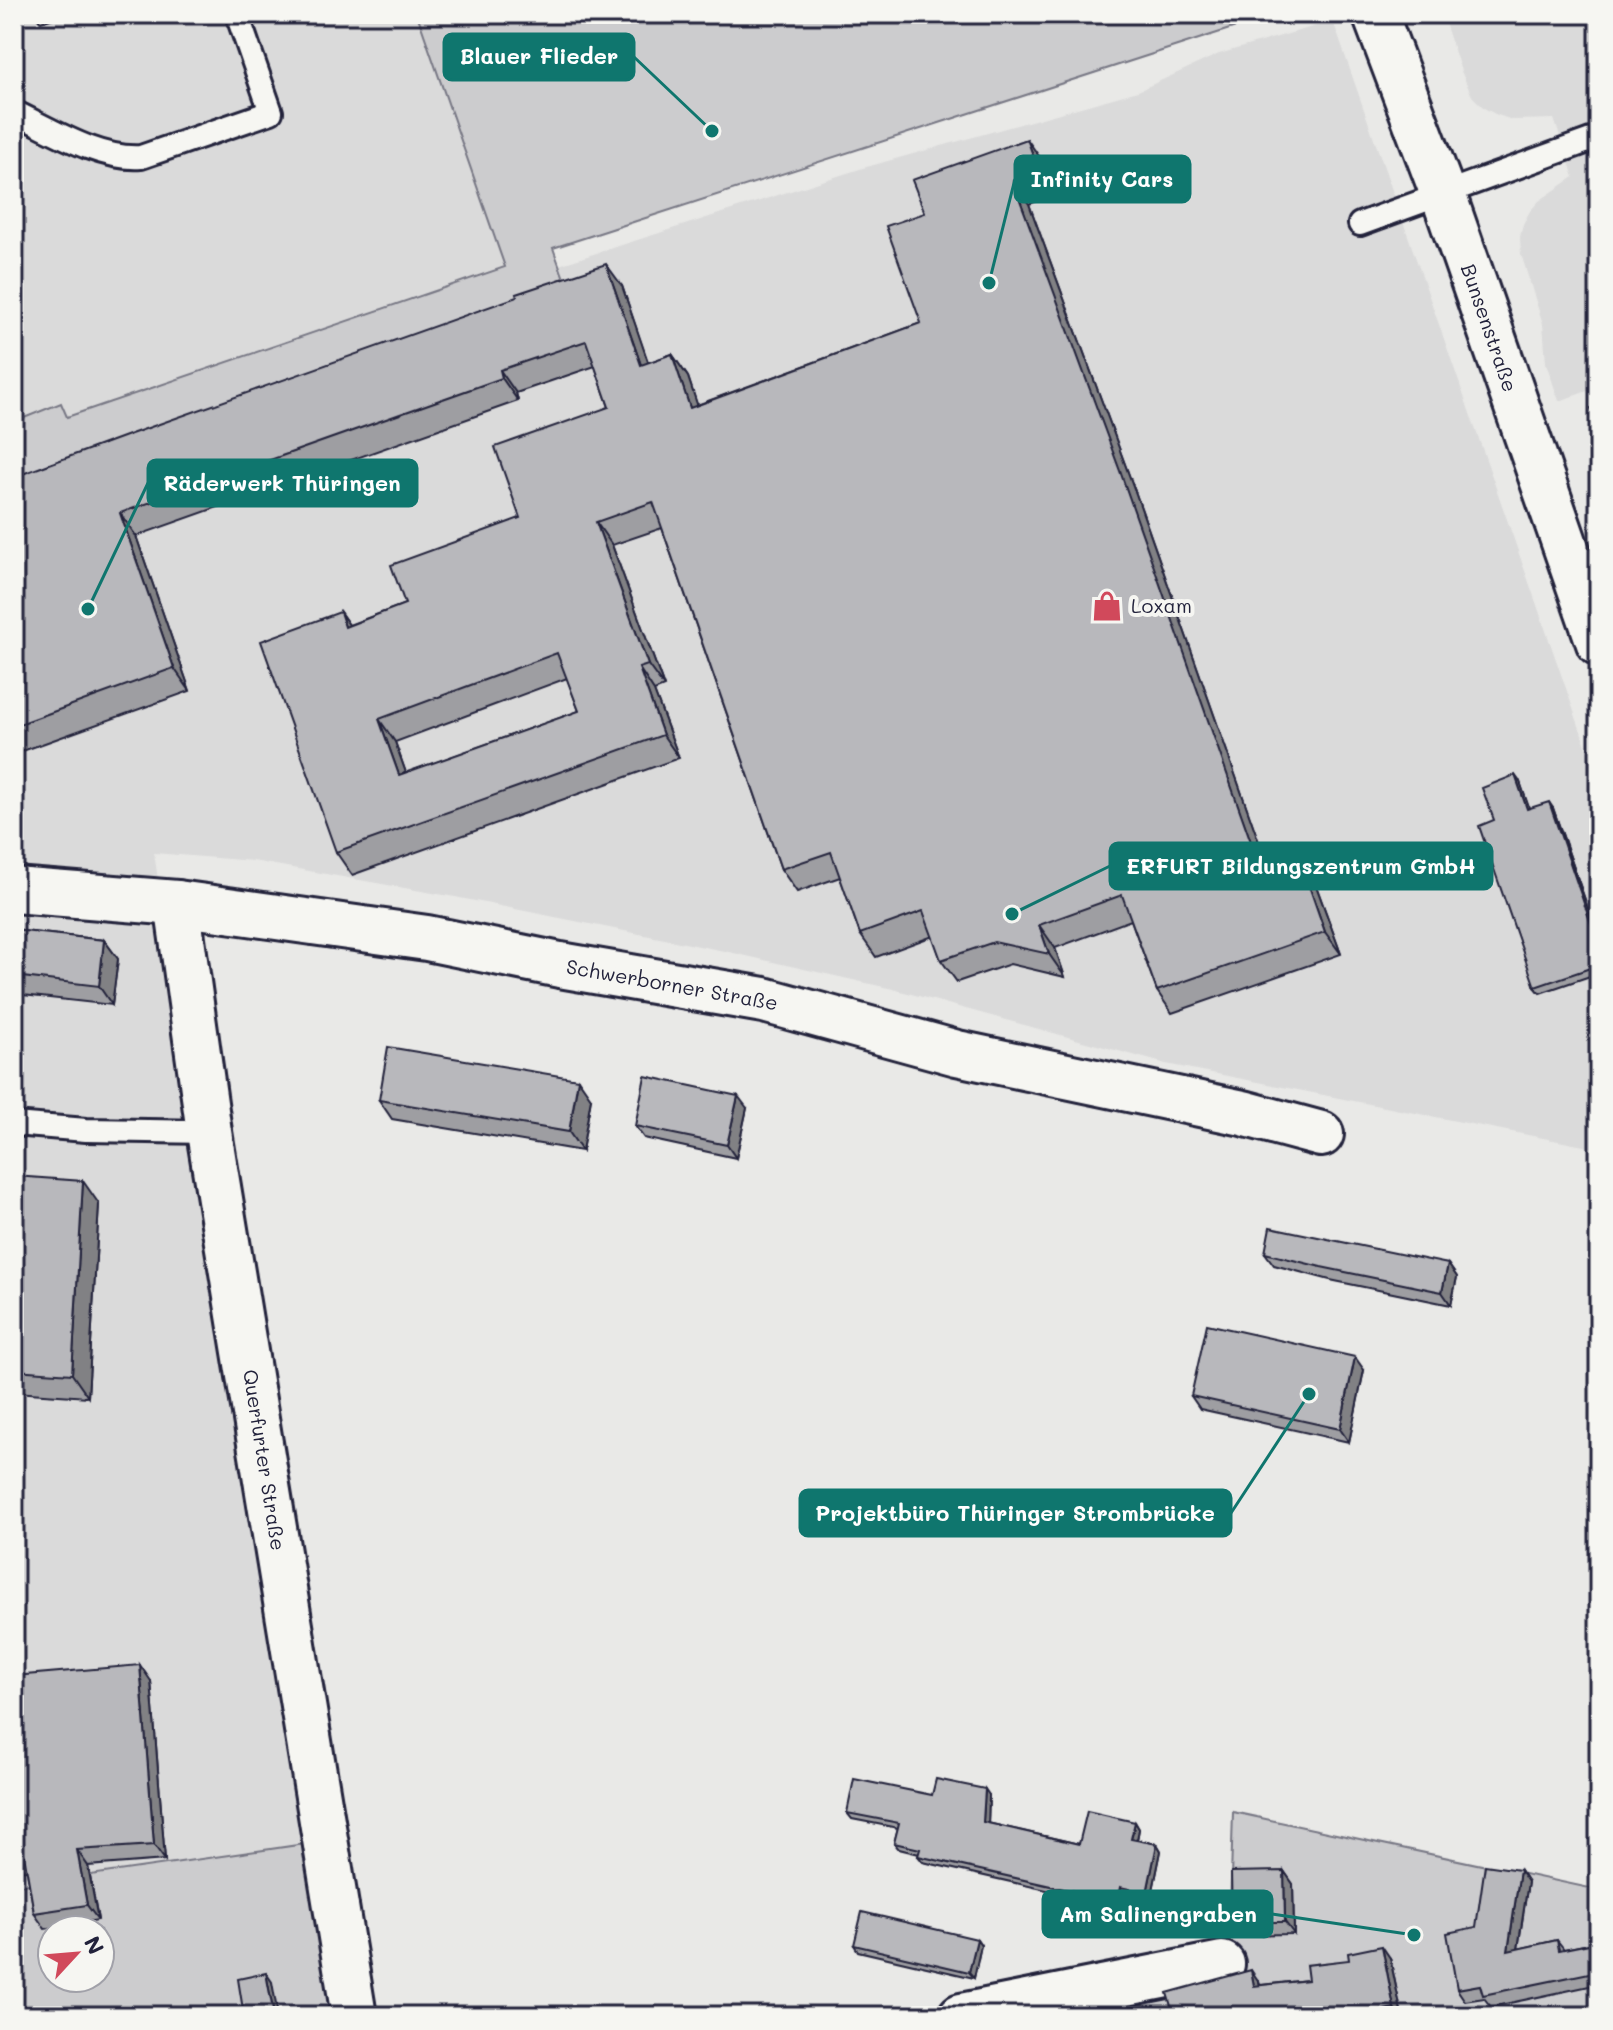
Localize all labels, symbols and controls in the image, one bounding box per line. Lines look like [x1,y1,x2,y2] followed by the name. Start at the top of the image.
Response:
[444,34,634,80] callout: Blauer Flieder
[460,41,618,70] text: Blauer Flieder
[1015,156,1190,202] callout: Infinity Cars
[1031,164,1173,193] text: Infinity Cars
[1456,260,1524,395] street label: Bunsenstraße
[148,460,417,506] callout: Räderwerk Thüringen
[163,468,401,497] text: Räderwerk Thüringen
[1090,589,1124,623] shop icon: Loxam
[1131,592,1192,618] place label: Loxam
[1110,843,1492,889] callout: ERFURT Bildungszentrum GmbH
[1126,851,1476,880] text: ERFURT Bildungszentrum GmbH
[564,953,780,1015] street label: Schwerborner Straße
[238,1367,292,1552] street label: Querfurter Straße
[800,1490,1231,1536] callout: Projektbüro Thüringer Strombrücke
[815,1498,1215,1527] text: Projektbüro Thüringer Strombrücke
[1043,1891,1272,1937] callout: Am Salinengraben
[1059,1899,1257,1928] text: Am Salinengraben
[36,1914,116,1994] north arrow
[78,1931,111,1959] text: N

